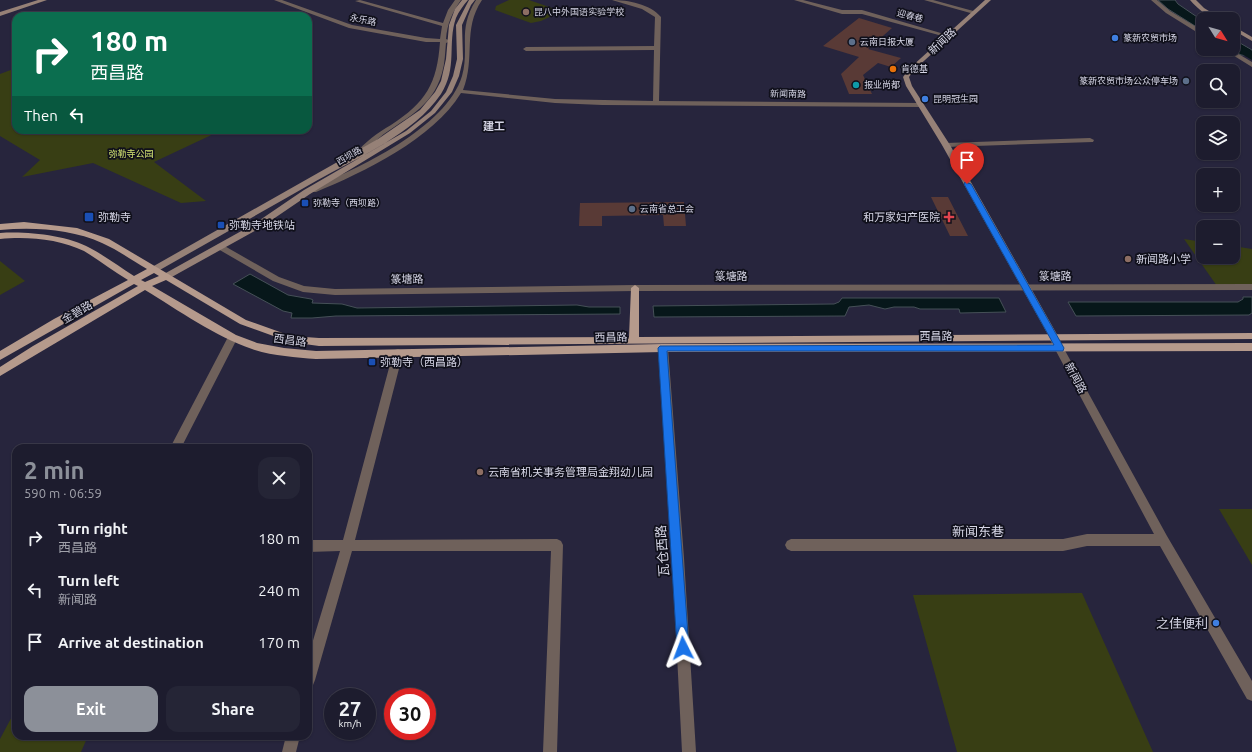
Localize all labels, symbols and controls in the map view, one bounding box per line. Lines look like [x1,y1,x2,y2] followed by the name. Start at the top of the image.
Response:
[534,6,625,17] place label: 昆八中外国语实验学校
[521,7,531,17] marker: 昆八中外国语实验学校
[896,8,924,24] street label: 迎春巷
[349,12,377,28] street label: 永乐路
[1196,12,1240,56] north arrow
[1196,12,1240,264] map controls
[90,25,168,56] text: 180 m
[926,25,958,57] street label: 新闻路
[24,28,76,80] icon: right
[1110,33,1120,43] marker: 篆新农贸市场
[1123,33,1177,43] place label: 篆新农贸市场
[847,37,857,47] marker: 云南日报大厦
[860,37,914,47] place label: 云南日报大厦
[90,62,144,82] text: 西昌路
[901,63,928,74] place label: 肯德基
[888,64,898,74] marker: 肯德基
[1196,64,1240,108] button: search
[1079,76,1178,86] place label: 篆新农贸市场公众停车场
[1181,76,1191,86] marker: 篆新农贸市场公众停车场
[851,80,861,90] marker: 报业尚都
[864,80,900,90] place label: 报业尚都
[770,89,806,99] street label: 新闻南路
[920,94,930,104] marker: 昆明冠生园
[933,94,978,104] place label: 昆明冠生园
[66,104,88,126] icon: left
[24,107,58,124] text: Then
[1196,116,1240,160] button: layers
[483,120,505,132] district label: 建工
[950,143,984,184] pin
[335,145,363,167] street label: 西坝路
[108,148,154,159] park label: 弥勒寺公园
[956,149,978,171] icon: arrive
[1196,168,1240,212] button: +
[313,197,385,208] place label: 弥勒寺（西坝路）
[300,198,310,208] marker: 弥勒寺（西坝路）
[627,204,637,214] marker: 云南省总工会
[640,204,694,214] place label: 云南省总工会
[83,211,95,223] marker: 弥勒寺
[98,211,131,223] place label: 弥勒寺
[863,211,940,223] place label: 和万家妇产医院
[943,211,955,223] marker: 和万家妇产医院
[229,219,295,231] place label: 弥勒寺地铁站
[216,220,226,230] marker: 弥勒寺地铁站
[1196,220,1240,264] button: −
[1136,253,1191,265] place label: 新闻路小学
[1123,254,1133,264] marker: 新闻路小学
[715,270,748,282] street label: 篆塘路
[1039,270,1072,282] street label: 篆塘路
[390,273,424,285] street label: 篆塘路
[60,299,94,325] street label: 金碧路
[920,330,953,342] street label: 西昌路
[594,331,628,343] street label: 西昌路
[273,332,307,348] street label: 西昌路
[380,356,468,368] place label: 弥勒寺（西昌路）
[367,357,377,367] marker: 弥勒寺（西昌路）
[1063,361,1089,395] street label: 新闻路
[24,457,85,484] text: 2 min
[258,457,300,499] button: close
[488,466,653,478] place label: 云南省机关事务管理局金翔幼儿园
[475,467,485,477] marker: 云南省机关事务管理局金翔幼儿园
[24,486,102,500] text: 590 m · 06:59
[58,520,128,537] text: Turn right
[952,524,1004,538] street label: 新闻东巷
[653,525,671,577] street label: 瓦仓西路
[24,527,46,549] icon: right
[258,530,300,547] text: 180 m
[58,540,97,554] text: 西昌路
[58,572,119,589] text: Turn left
[24,579,46,601] icon: left
[258,582,300,599] text: 240 m
[58,592,97,606] text: 新闻路
[1156,616,1208,630] place label: 之佳便利
[1211,618,1221,628] marker: 之佳便利
[662,627,704,669] position arrow
[24,631,46,653] icon: arrive
[58,634,204,651] text: Arrive at destination
[258,634,300,651] text: 170 m
[24,686,158,732] button: Exit
[166,686,300,732] button: Share
[384,688,436,740] speed limit sign: 30
[339,697,361,720] text: 27
[338,718,362,729] text: km/h

